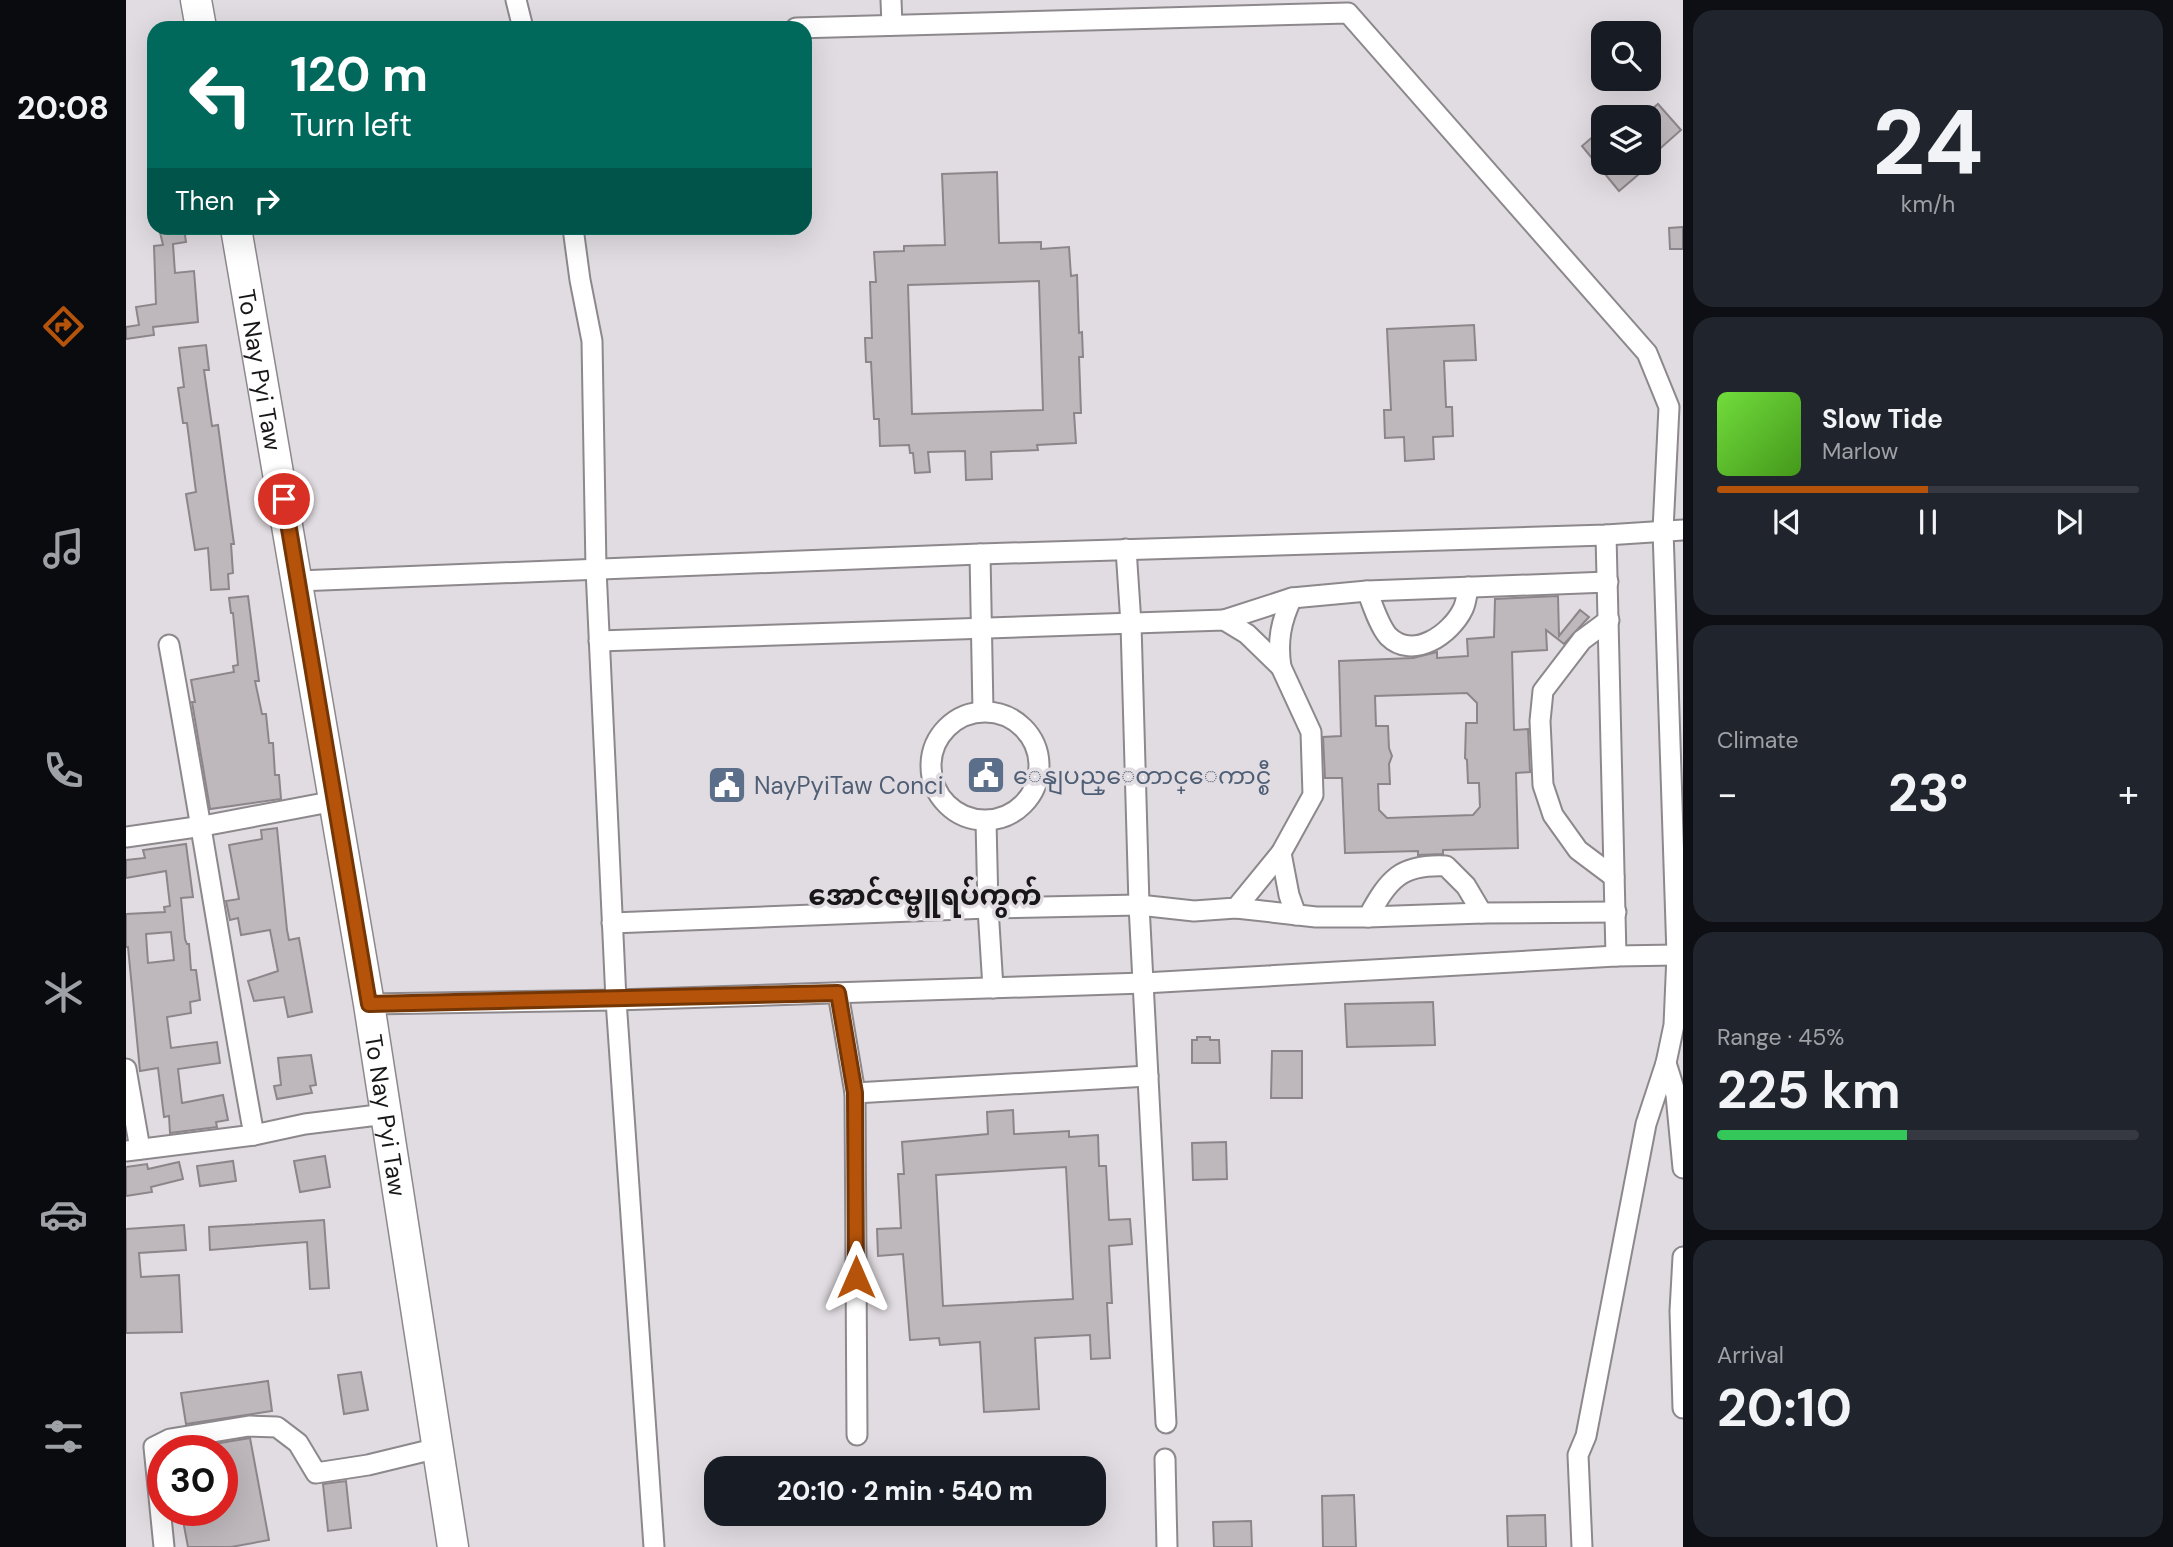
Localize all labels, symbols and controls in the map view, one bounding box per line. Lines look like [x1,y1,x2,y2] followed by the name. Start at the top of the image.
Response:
[1591,21,1661,175] map controls
[1591,21,1661,91] button: search
[290,42,428,106] text: 120 m
[175,49,266,140] icon: left
[1872,84,1984,202] text: 24
[17,87,109,129] text: 20:08
[290,104,412,146] text: Turn left
[1591,105,1661,175] button: layers
[248,182,286,220] icon: right
[175,184,234,218] text: Then
[1901,189,1955,219] text: km/h
[231,287,289,453] street label: To Nay Pyi Taw
[39,302,88,351] icon: directions
[1822,402,1943,436] text: Slow Tide
[1822,436,1898,466] text: Marlow
[254,469,314,529] pin
[265,480,303,518] icon: arrive
[1768,503,1806,541] icon: previous
[1909,503,1947,541] icon: pause
[2050,503,2088,541] icon: next
[39,524,88,573] icon: music
[1717,725,1799,755] text: Climate
[39,746,88,795] icon: phone
[965,754,1007,796] public building icon: ေနျပည္ေတာင္ေကာင္စီ
[1888,759,1968,827] text: 23°
[1013,760,1271,795] place label: ေနျပည္ေတာင္ေကာင္စီ
[706,764,748,806] public building icon: NayPyiTaw Conci
[1717,769,1738,819] text: −
[2118,769,2139,819] text: +
[754,770,944,801] place label: NayPyiTaw Conci
[808,876,1042,918] district label: အောင်ဇမ္ဗူရပ်ကွက်
[39,968,88,1017] icon: climate
[1717,1022,1844,1052] text: Range · 45%
[358,1032,414,1198] street label: To Nay Pyi Taw
[1717,1056,1901,1124] text: 225 km
[39,1190,88,1239] icon: car
[819,1240,893,1314] position arrow
[1717,1340,1784,1370] text: Arrival
[1717,1374,1852,1442] text: 20:10
[39,1412,88,1461] icon: filters
[147,1435,238,1526] speed limit sign: 30
[777,1474,1033,1508] text: 20:10 · 2 min · 540 m

